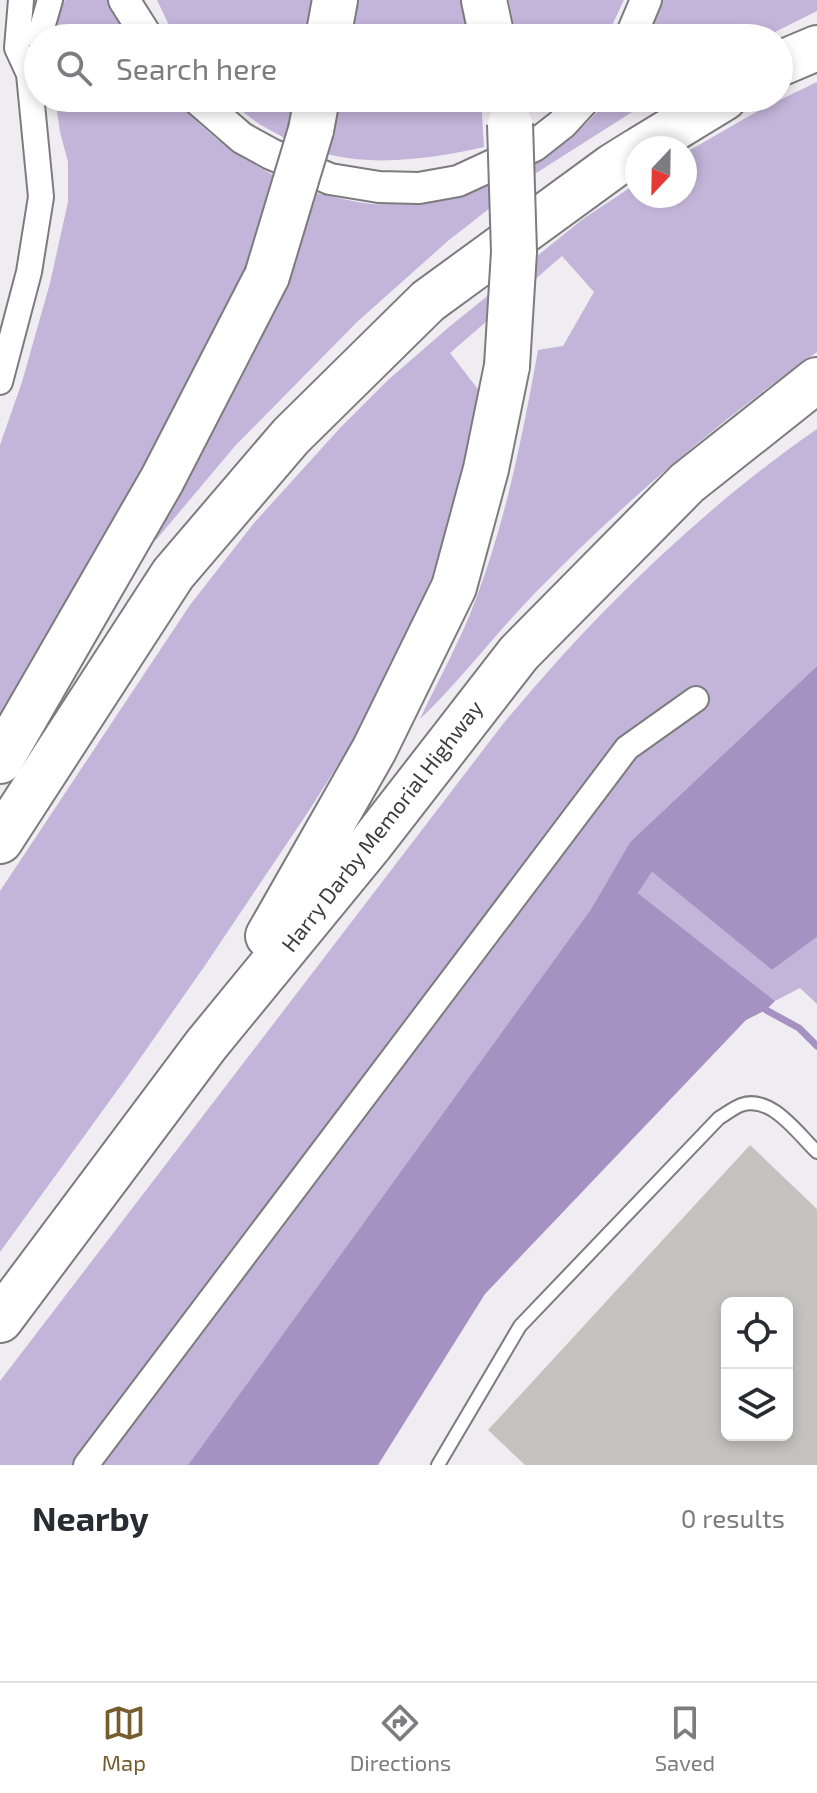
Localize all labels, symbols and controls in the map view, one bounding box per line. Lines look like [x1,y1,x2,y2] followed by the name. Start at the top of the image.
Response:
[24,24,793,112] search box
[52,46,96,90] icon: search
[116,50,277,86] text: Search here
[625,136,697,208] north arrow
[275,694,488,956] street label: Harry Darby Memorial Highway
[721,1297,793,1441] map controls
[721,1297,793,1369] button: locate
[721,1369,793,1441] button: layers
[32,1497,149,1538] text: Nearby
[681,1502,785,1533] text: 0 results
[102,1701,146,1775] tab: Map
[350,1701,451,1775] tab: Directions
[655,1701,715,1775] tab: Saved

